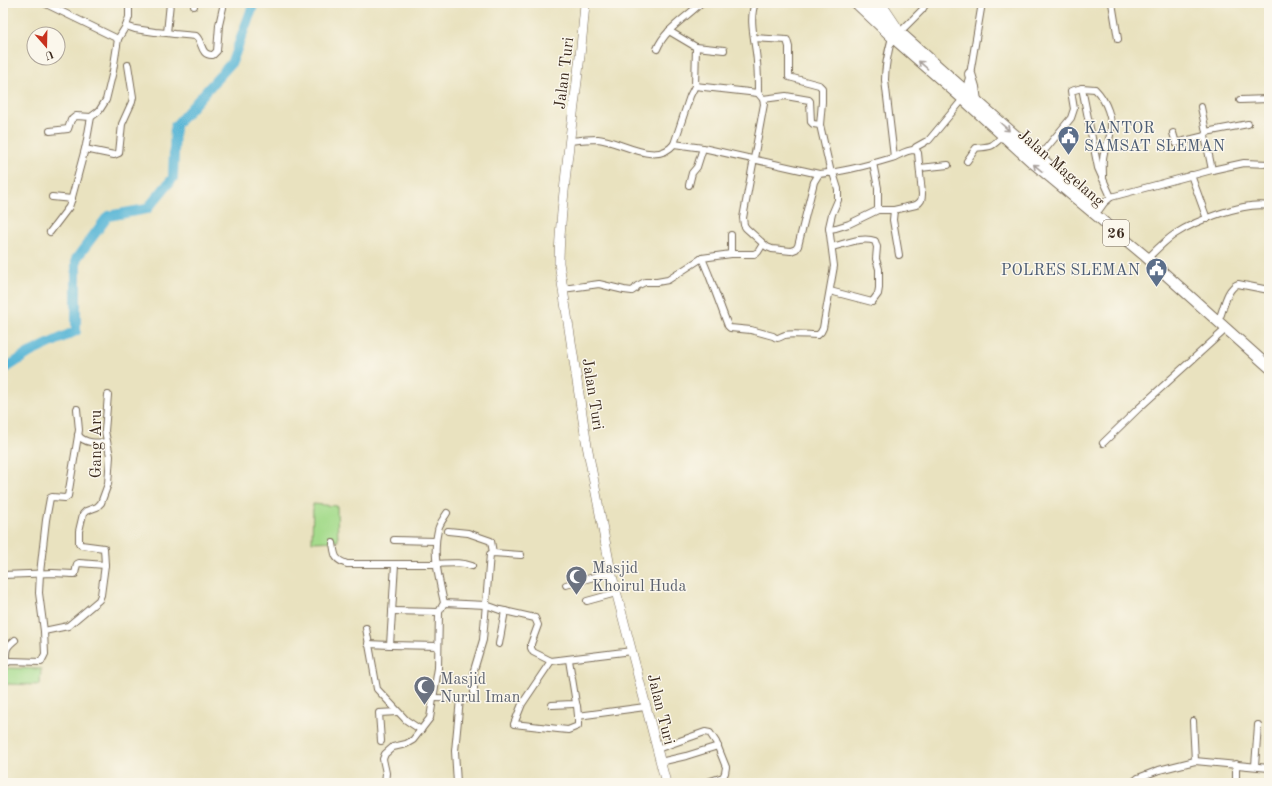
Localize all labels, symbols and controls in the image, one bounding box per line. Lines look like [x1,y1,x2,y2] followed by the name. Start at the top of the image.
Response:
[26,26,66,66] north arrow
[553,36,577,110] street label: Jalan Turi
[43,47,55,61] text: U
[918,60,928,69] one-way arrow
[1084,121,1225,155] place label: KANTOR SAMSAT SLEMAN
[1000,122,1010,131] one-way arrow
[1056,123,1082,156] public building icon: KANTOR SAMSAT SLEMAN
[1014,127,1107,210] street label: Jalan Magelang
[1033,163,1043,172] one-way arrow
[1103,220,1129,246] road number: 26
[1143,256,1169,289] public building icon: POLRES SLEMAN
[1001,263,1140,279] place label: POLRES SLEMAN
[578,357,606,431] street label: Jalan Turi
[89,409,105,478] street label: Gang Aru
[592,561,686,595] place label: Masjid Khoirul Huda
[563,563,589,596] mosque icon: Masjid Khoirul Huda
[440,672,521,706] place label: Masjid Nurul Iman
[643,672,677,747] street label: Jalan Turi
[411,674,437,707] mosque icon: Masjid Nurul Iman

